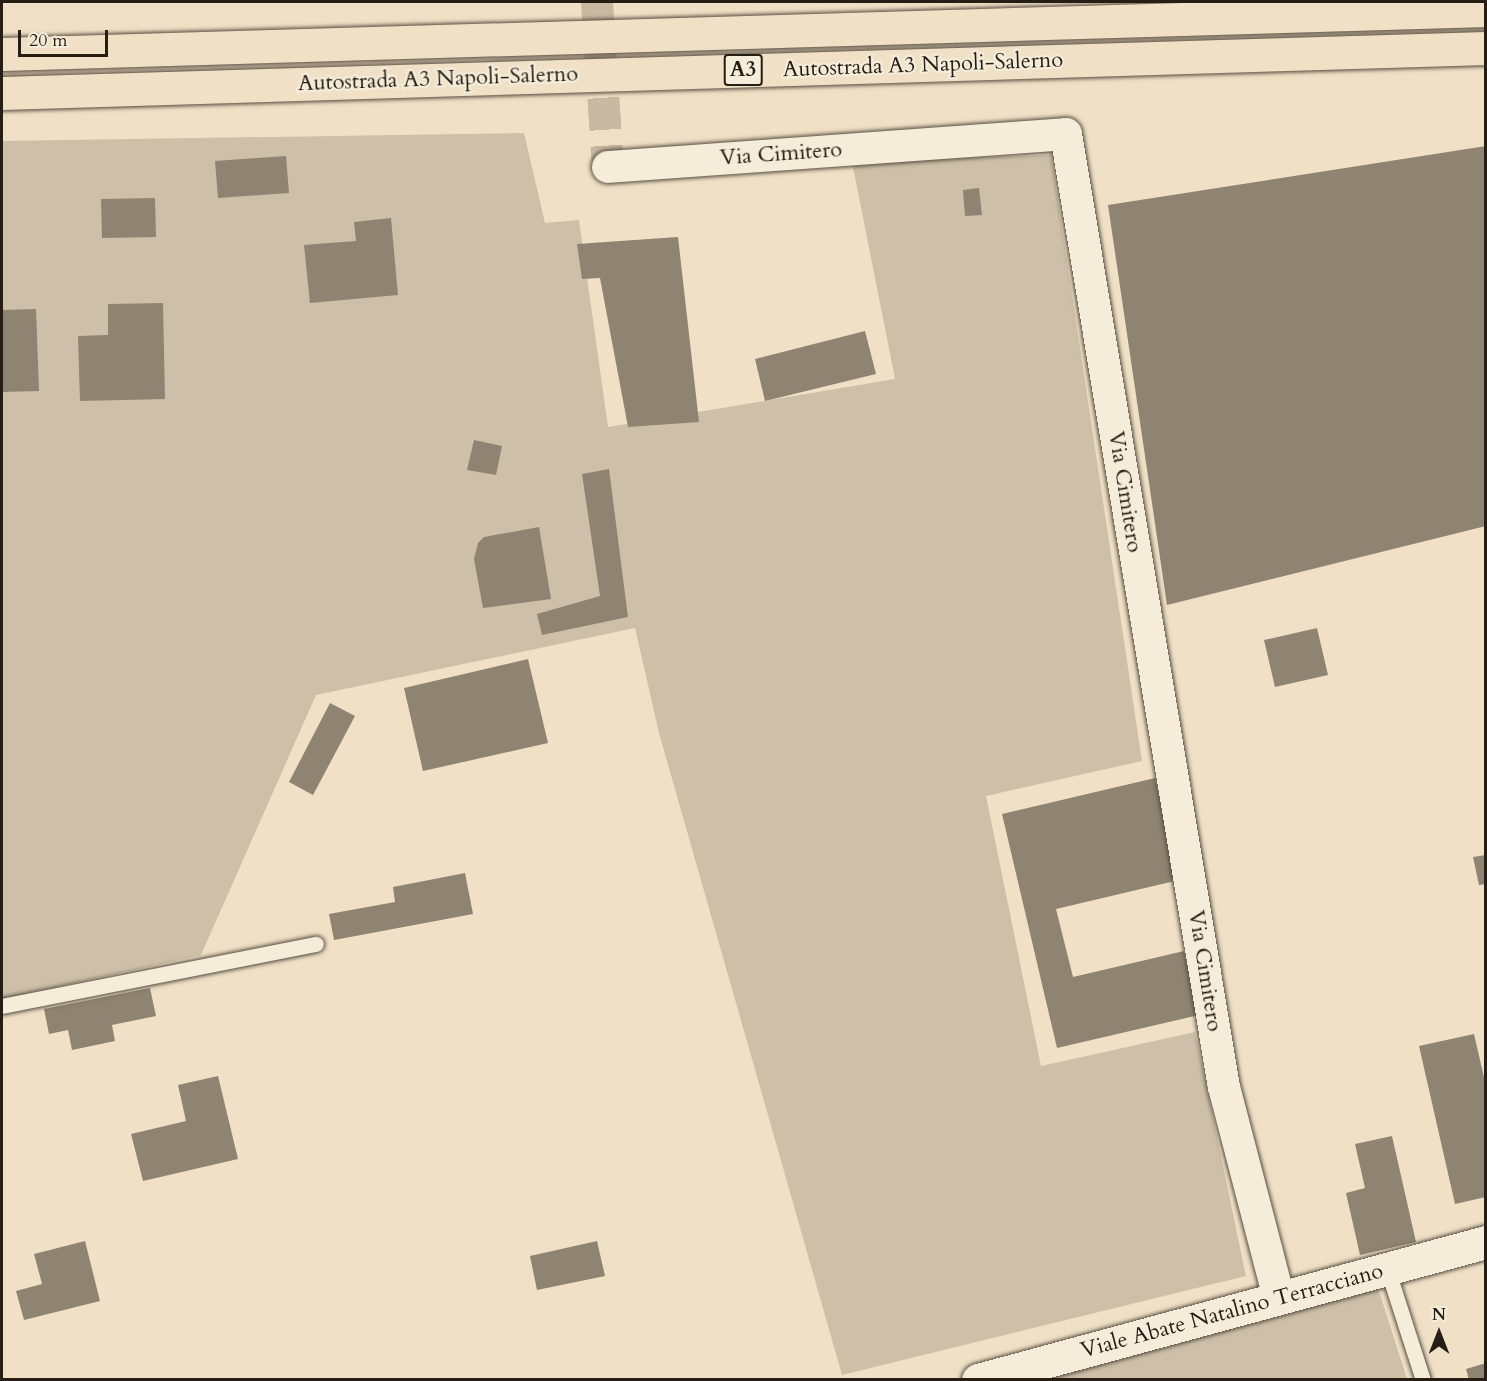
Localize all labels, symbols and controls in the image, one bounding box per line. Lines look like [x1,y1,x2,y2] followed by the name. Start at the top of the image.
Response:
[21,18,111,56] scale bar
[29,28,68,53] text: 20 m
[782,47,1064,83] street label: Autostrada A3 Napoli-Salerno
[724,52,762,88] road number: A3
[297,61,579,97] street label: Autostrada A3 Napoli-Salerno
[719,137,843,171] street label: Via Cimitero
[1102,429,1148,555] street label: Via Cimitero
[1182,908,1228,1034] street label: Via Cimitero
[1078,1258,1386,1364] street label: Viale Abate Natalino Terracciano
[1409,1303,1469,1363] north arrow
[1432,1304,1446,1326] text: N

